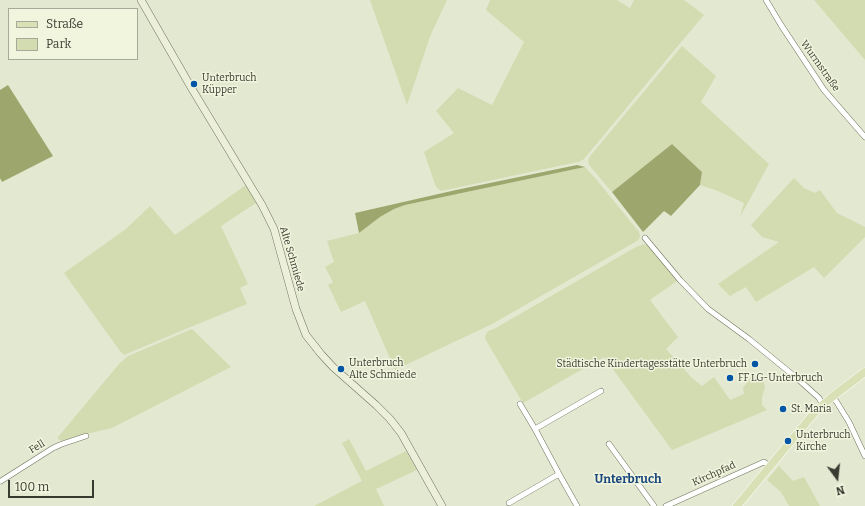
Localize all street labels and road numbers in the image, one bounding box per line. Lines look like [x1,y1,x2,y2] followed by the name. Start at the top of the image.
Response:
[798,38,842,94] street label: Wurmstraße
[277,225,307,293] street label: Alte Schmiede
[27,438,47,456] street label: Fell
[691,459,737,489] street label: Kirchpfad

